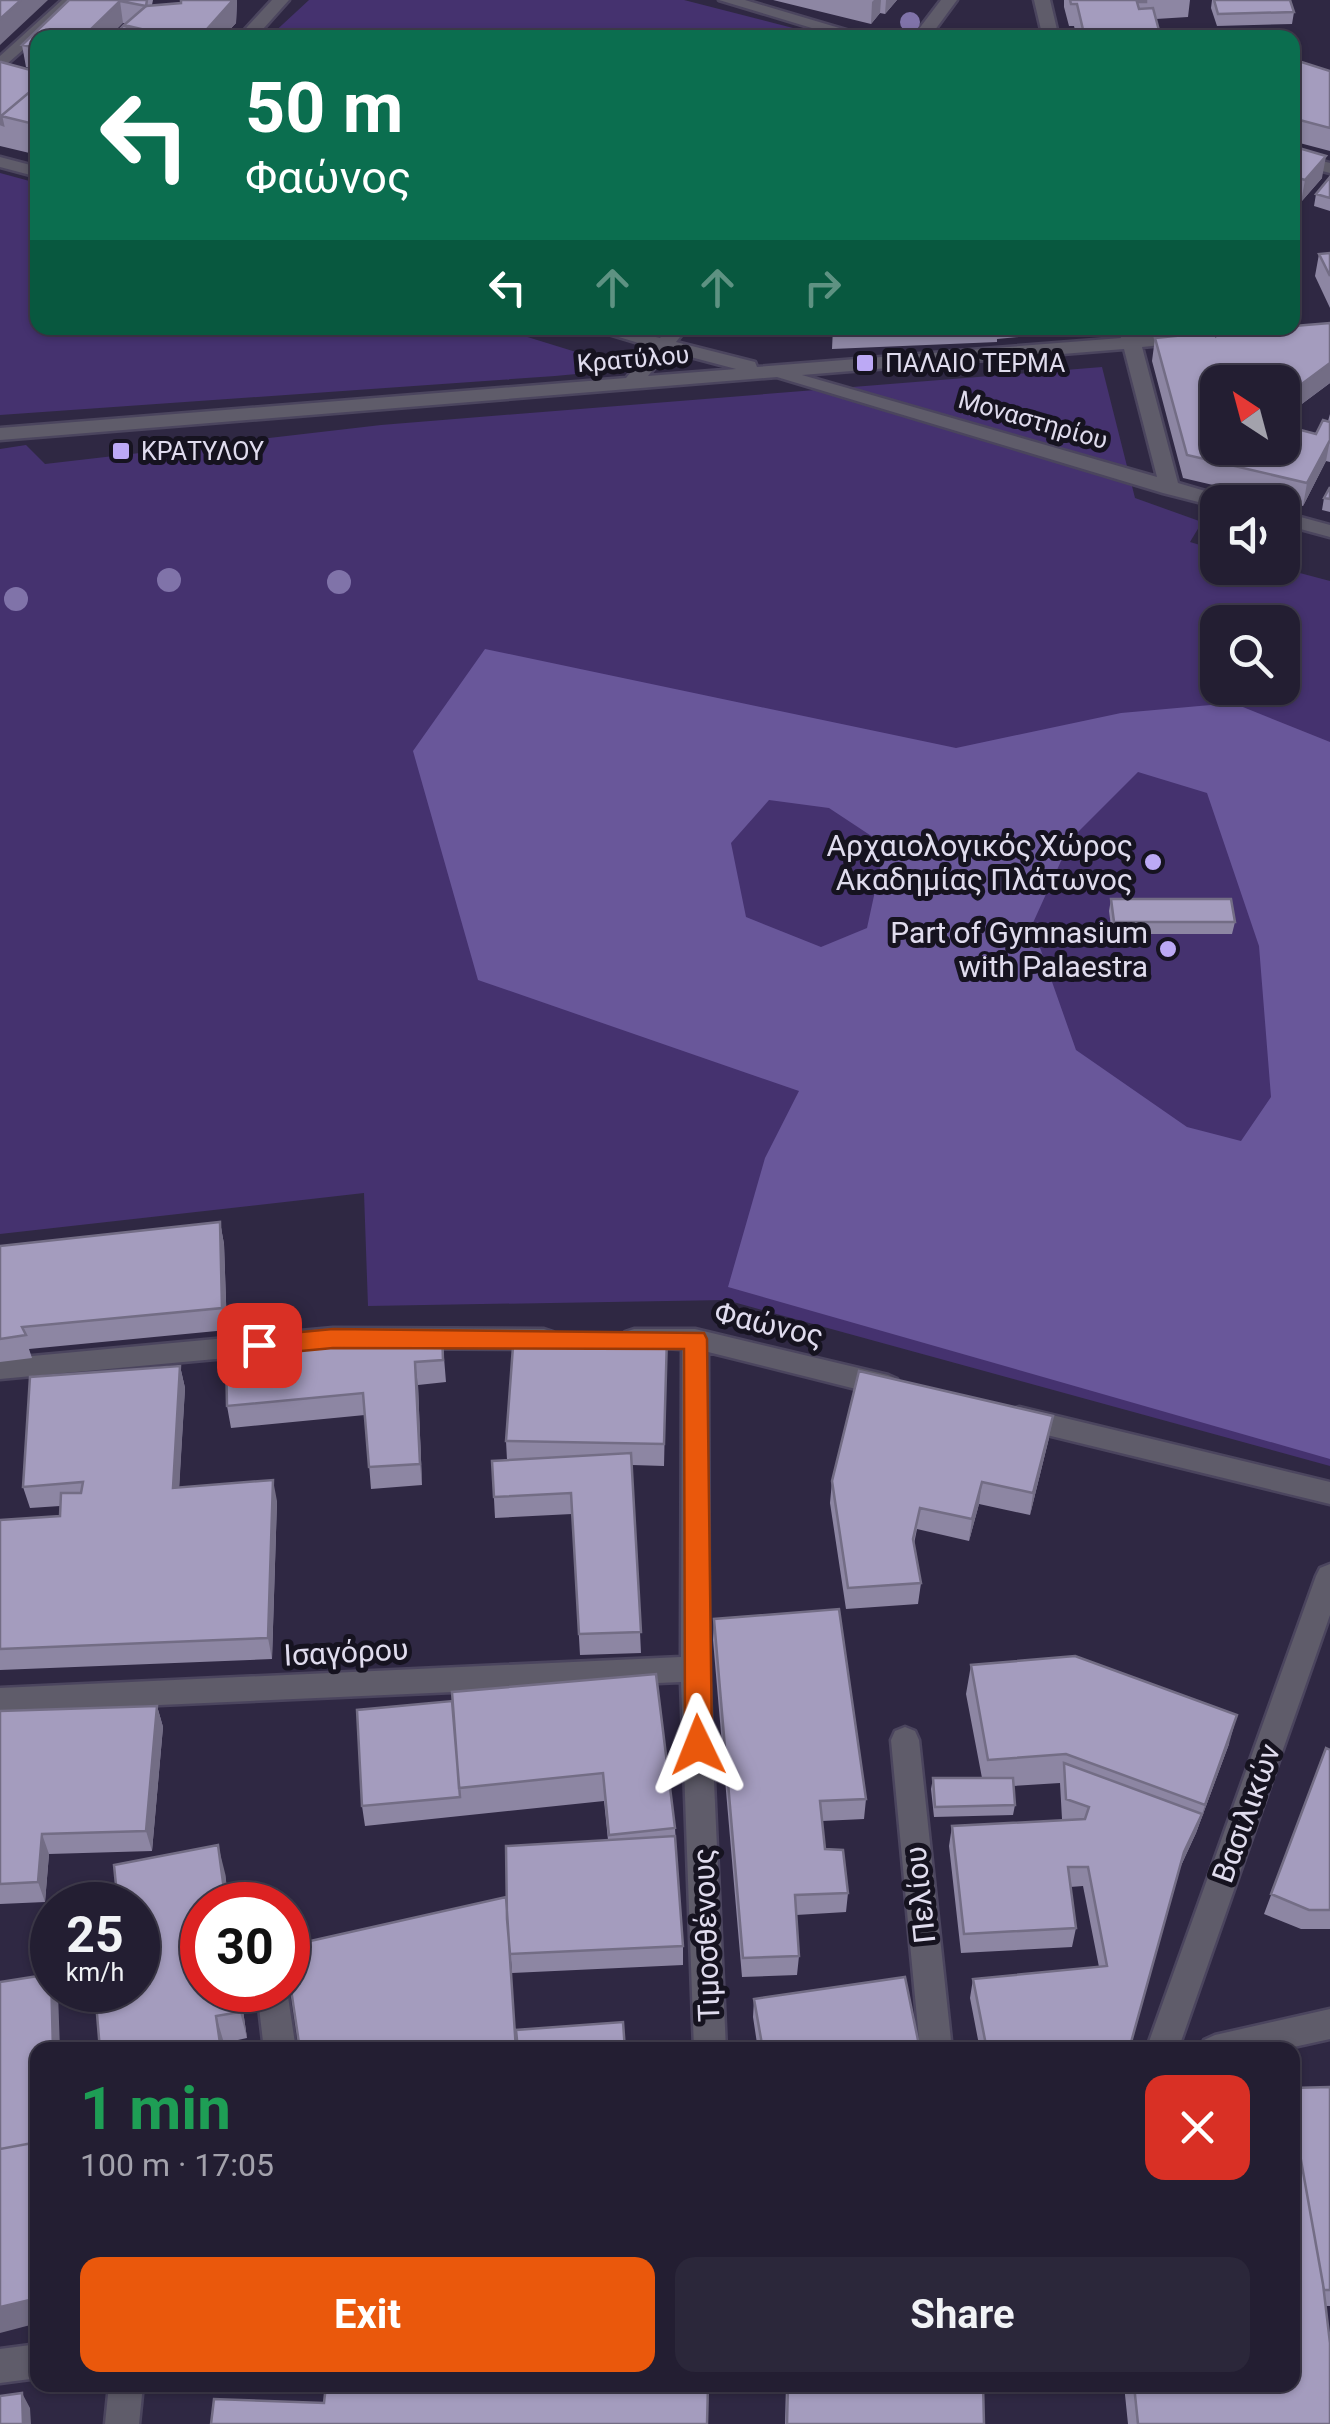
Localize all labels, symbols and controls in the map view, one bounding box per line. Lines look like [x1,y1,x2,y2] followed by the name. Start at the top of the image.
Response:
[245,67,403,149] text: 50 m
[80,70,210,200] icon: left
[245,151,411,204] text: Φαώνος
[480,260,535,315] icon: left
[585,260,640,315] icon: ahead
[690,260,745,315] icon: ahead
[795,260,850,315] icon: right
[576,340,690,378] street label: Κρατύλου
[885,349,1065,378] place label: ΠΑΛΑΙΟ ΤΕΡΜΑ
[854,352,876,374] marker: ΠΑΛΑΙΟ ΤΕΡΜΑ
[1200,365,1300,465] north arrow
[1200,365,1300,705] map controls
[955,385,1111,455] street label: Μοναστηρίου
[141,437,264,466] place label: ΚΡΑΤΥΛΟΥ
[110,440,132,462] marker: ΚΡΑΤΥΛΟΥ
[1200,485,1300,585] button: sound
[1200,605,1300,705] button: search
[827,828,1133,897] place label: Αρχαιολογικός Χώρος Ακαδημίας Πλάτωνος
[1142,851,1164,873] marker: Αρχαιολογικός Χώρος Ακαδημίας Πλάτωνος
[890,915,1148,984] place label: Part of Gymnasium with Palaestra
[1157,938,1179,960] marker: Part of Gymnasium with Palaestra
[711,1294,827,1354] street label: Φαώνος
[217,1303,302,1388] pin
[232,1318,287,1373] icon: arrive
[283,1631,409,1673] street label: Ισαγόρου
[646,1693,750,1797] position arrow
[1205,1739,1287,1887] street label: Βασιλικών
[898,1845,942,1945] street label: Πελίου
[685,1848,727,2022] street label: Τιμοσθένους
[180,1882,310,2012] speed limit sign: 30
[66,1906,124,1964] text: 25
[66,1958,124,1987] text: km/h
[80,2073,231,2144] text: 1 min
[1145,2075,1250,2180] button: close
[80,2146,274,2184] text: 100 m · 17:05
[80,2257,655,2372] button: Exit
[675,2257,1250,2372] button: Share

